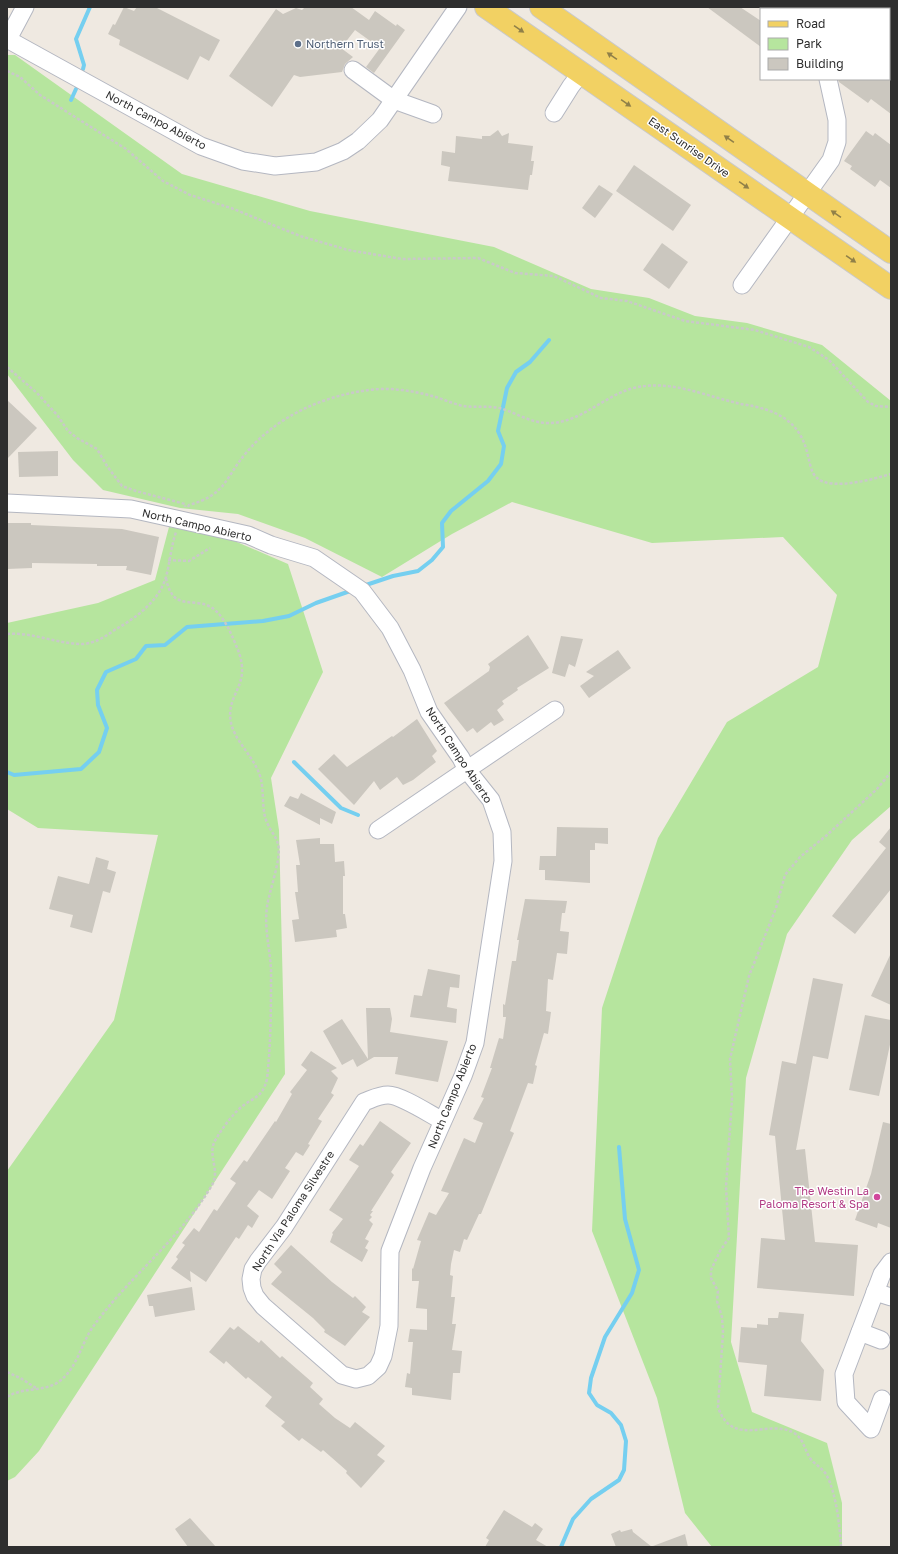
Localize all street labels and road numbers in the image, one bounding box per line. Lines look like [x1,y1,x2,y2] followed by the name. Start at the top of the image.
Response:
[104,88,209,152] street label: North Campo Abierto
[646,114,732,179] street label: East Sunrise Drive
[141,506,253,544] street label: North Campo Abierto
[423,704,496,806] street label: North Campo Abierto
[425,1041,479,1150] street label: North Campo Abierto
[249,1148,336,1273] street label: North Via Paloma Silvestre

